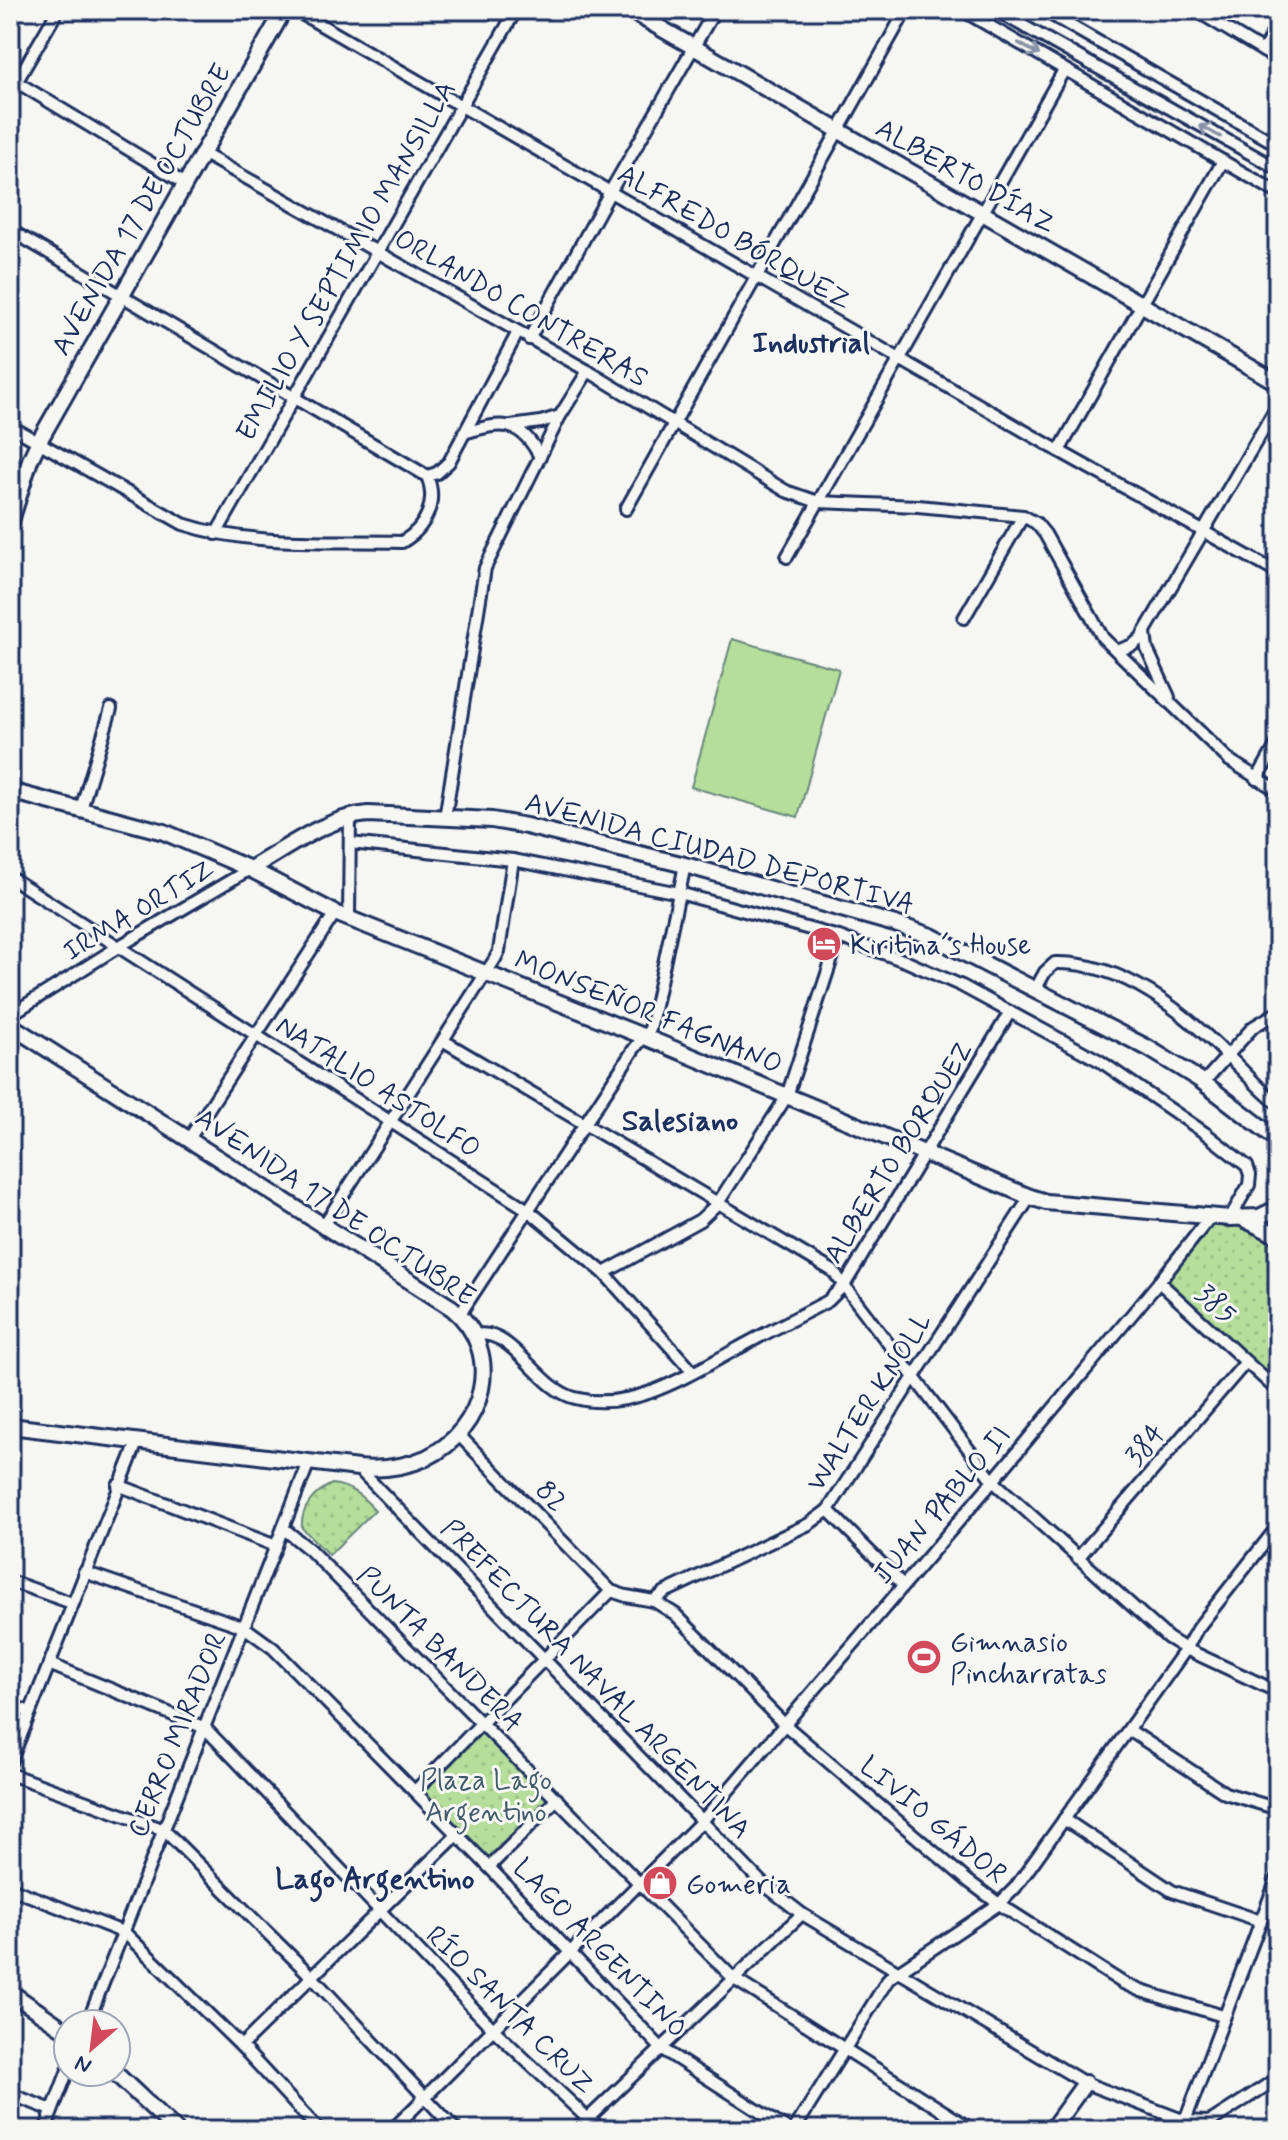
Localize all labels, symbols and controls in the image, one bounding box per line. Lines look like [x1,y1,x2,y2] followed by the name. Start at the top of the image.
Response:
[1017,42,1040,58] one-way arrow
[43,58,241,363] street label: AVENIDA 17 DE OCTUBRE
[229,74,466,448] street label: EMILIO Y SEPTIMIO MANSILLA
[868,110,1062,244] street label: ALBERTO DÍAZ
[1199,123,1222,139] one-way arrow
[610,156,857,320] street label: ALFREDO BÓRQUEZ
[387,221,655,397] street label: ORLANDO CONTRERAS
[752,324,870,363] district label: Industrial
[521,785,918,924] street label: AVENIDA CIUDAD DEPORTIVA
[57,852,222,971] street label: IRMA ORTIZ
[805,925,843,963] hotel icon: Kiritina´s House
[850,928,1031,965] place label: Kiritina´s House
[509,943,788,1084] street label: MONSEÑOR FAGNANO
[268,1008,487,1168] street label: NATALIO ASTOLFO
[816,1035,982,1271] street label: ALBERTO BORQUEZ
[187,1100,482,1316] street label: AVENIDA 17 DE OCTUBRE
[622,1102,738,1141] district label: Salesiano
[1187,1276,1244,1333] street label: 385
[798,1306,942,1499] street label: WALTER KNOLL
[1117,1417,1174,1475] street label: 384
[866,1419,1020,1593] street label: JUAN PABLO II
[526,1473,574,1521] street label: 82
[432,1512,758,1848] street label: PREFECTURA NAVAL ARGENTINA
[348,1558,531,1741] street label: PUNTA BANDERA
[950,1625,1107,1694] place label: Gimnasio Pincharratas
[120,1626,237,1843] street label: CERRO MIRADOR
[905,1638,943,1676] sports icon: Gimnasio Pincharratas
[851,1748,1014,1893] street label: LIVIO GÁDOR
[420,1763,552,1835] park label: Plaza Lago Argentino
[504,1851,695,2047] street label: LAGO ARGENTINO
[275,1860,475,1903] district label: Lago Argentino
[641,1864,679,1902] shop icon: Gomeria
[686,1867,791,1904] place label: Gomeria
[417,1918,602,2103] street label: RÍO SANTA CRUZ
[52,2008,132,2088] north arrow
[71,2048,97,2080] text: N

